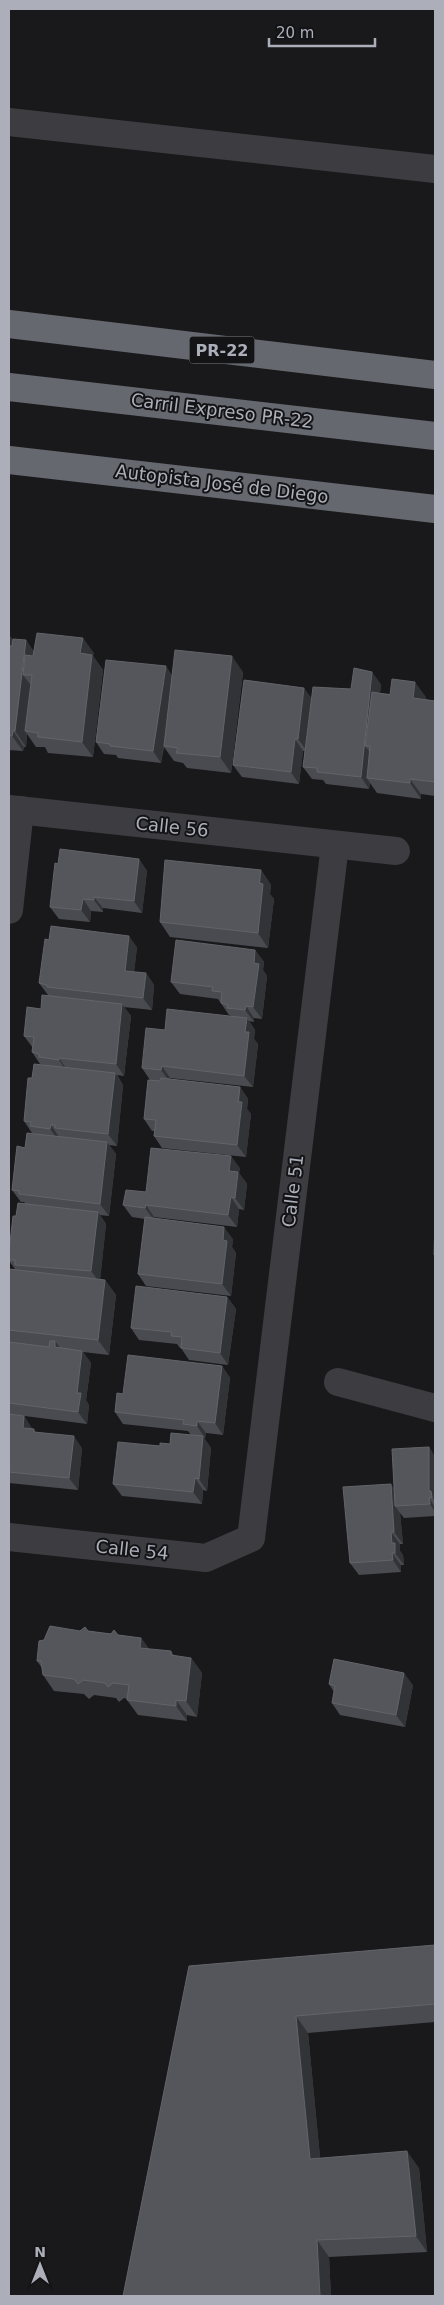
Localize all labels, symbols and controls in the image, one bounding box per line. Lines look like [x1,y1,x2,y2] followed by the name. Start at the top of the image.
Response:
[269,15,375,47] scale bar
[276,24,314,42] text: 20 m
[190,336,254,364] road number: PR-22
[130,389,314,432] street label: Carril Expreso PR-22
[114,460,330,507] street label: Autopista José de Diego
[134,812,210,841] street label: Calle 56
[278,1153,307,1229] street label: Calle 51
[94,1535,170,1564] street label: Calle 54
[15,2240,65,2290] north arrow
[34,2244,46,2260] text: N

